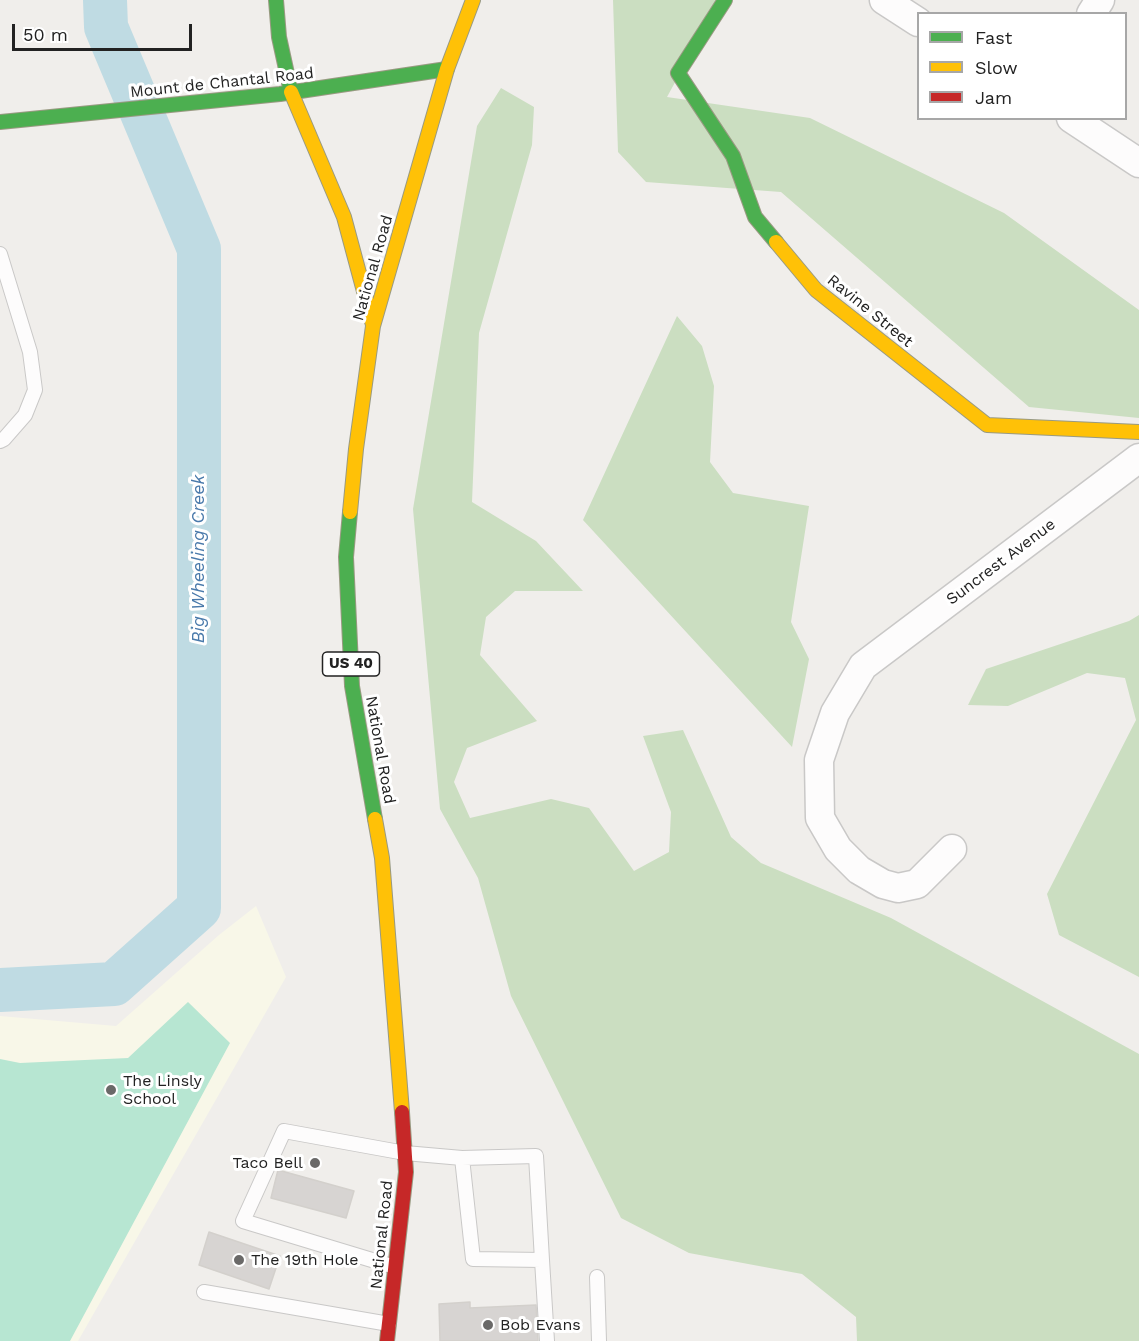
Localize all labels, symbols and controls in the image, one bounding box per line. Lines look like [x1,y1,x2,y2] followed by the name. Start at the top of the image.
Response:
[15,12,195,50] scale bar
[917,12,1127,120] legend
[23,24,68,45] text: 50 m
[975,27,1012,48] text: Fast
[975,57,1018,78] text: Slow
[129,64,315,102] street label: Mount de Chantal Road
[975,87,1012,108] text: Jam
[349,213,397,323] street label: National Road
[823,271,917,351] street label: Ravine Street
[188,475,210,643] water label: Big Wheeling Creek
[943,515,1059,609] street label: Suncrest Avenue
[322,652,380,676] road number: US 40
[361,695,399,805] street label: National Road
[123,1071,202,1109] place label: The Linsly School
[104,1083,118,1097] marker: The Linsly School
[232,1153,303,1173] place label: Taco Bell
[308,1156,322,1170] marker: Taco Bell
[367,1180,397,1290] street label: National Road
[251,1250,358,1270] place label: The 19th Hole
[232,1253,246,1267] marker: The 19th Hole
[500,1315,581,1335] place label: Bob Evans
[481,1318,495,1332] marker: Bob Evans

